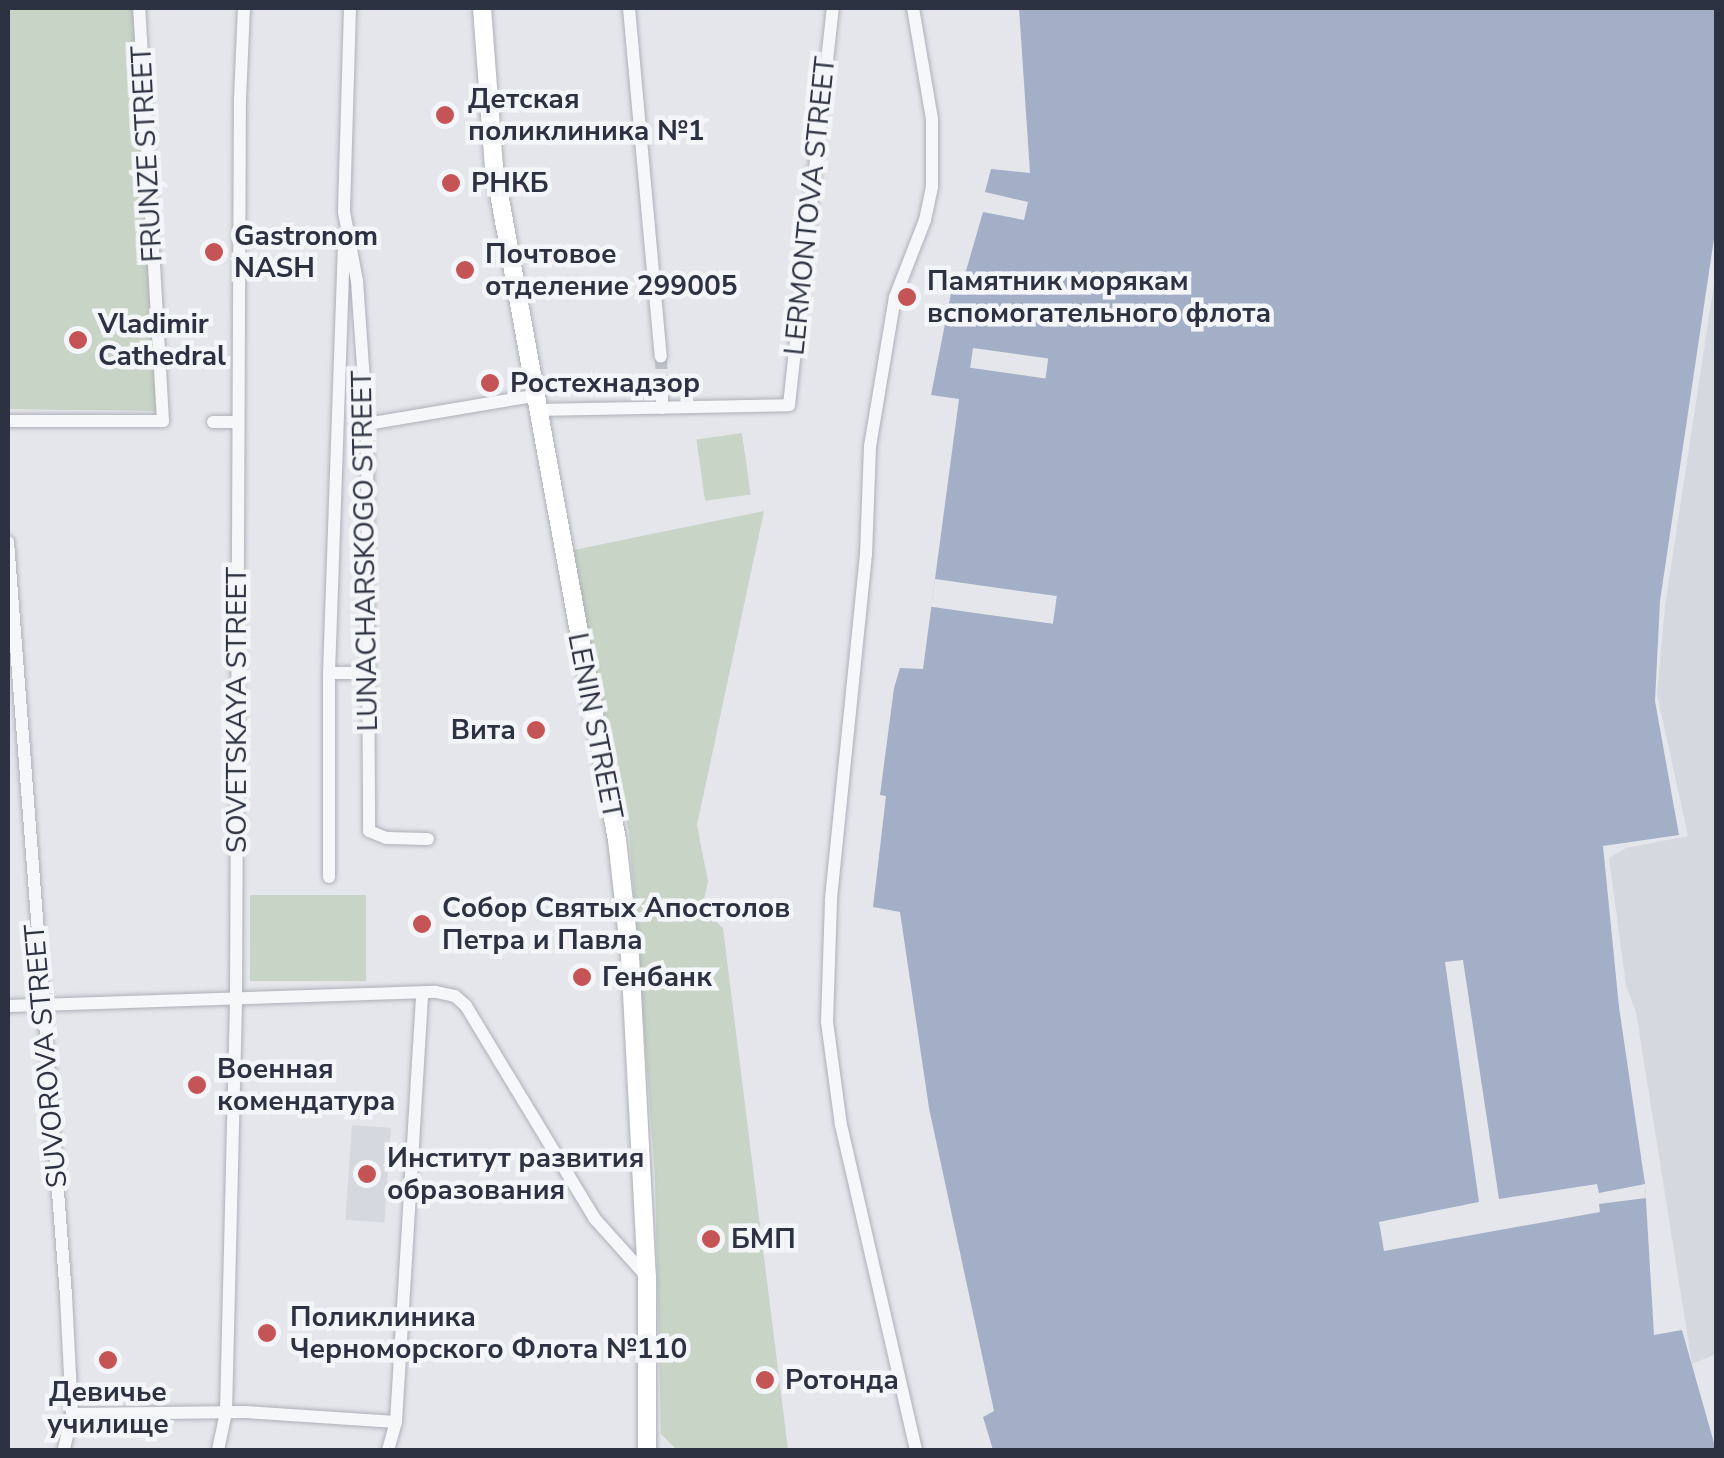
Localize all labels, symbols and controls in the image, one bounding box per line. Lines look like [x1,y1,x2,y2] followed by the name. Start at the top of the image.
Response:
[125,45,169,263] street label: FRUNZE STREET
[778,55,842,357] street label: LERMONTOVA STREET
[468,82,705,148] place label: Детская поликлиника №1
[432,102,458,128] marker: Детская поликлиника №1
[471,166,549,200] place label: РНКБ
[440,172,462,194] marker: РНКБ
[234,219,378,285] place label: Gastronom NASH
[485,237,738,303] place label: Почтовое отделение 299005
[203,241,225,263] marker: Gastronom NASH
[454,259,476,281] marker: Почтовое отделение 299005
[927,264,1271,330] place label: Памятник морякам вспомогательного флота
[896,286,918,308] marker: Памятник морякам вспомогательного флота
[98,307,226,373] place label: Vladimir Cathedral
[67,329,89,351] marker: Vladimir Cathedral
[510,366,700,400] place label: Ростехнадзор
[345,370,385,732] street label: LUNACHARSKOGO STREET
[479,372,501,394] marker: Ростехнадзор
[220,567,254,853] street label: SOVETSKAYA STREET
[560,630,630,822] street label: LENIN STREET
[451,713,516,747] place label: Вита
[525,719,547,741] marker: Вита
[442,891,790,957] place label: Собор Святых Апостолов Петра и Павла
[411,913,433,935] marker: Собор Святых Апостолов Петра и Павла
[18,923,74,1189] street label: SUVOROVA STREET
[602,960,712,994] place label: Генбанк
[571,966,593,988] marker: Генбанк
[217,1052,395,1118] place label: Военная комендатура
[186,1074,208,1096] marker: Военная комендатура
[387,1141,644,1207] place label: Институт развития образования
[356,1163,378,1185] marker: Институт развития образования
[731,1222,796,1256] place label: БМП
[700,1228,722,1250] marker: БМП
[290,1300,687,1366] place label: Поликлиника Черноморского Флота №110
[254,1320,280,1346] marker: Поликлиника Черноморского Флота №110
[97,1349,119,1371] marker: Девичье училище
[785,1363,899,1397] place label: Ротонда
[754,1369,776,1391] marker: Ротонда
[47,1375,169,1441] place label: Девичье училище

